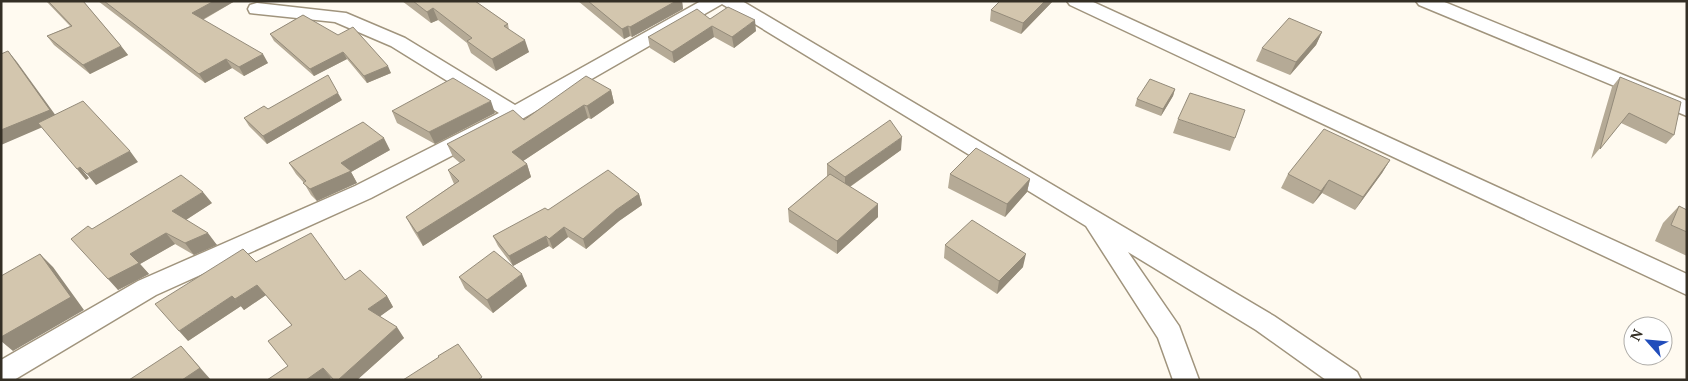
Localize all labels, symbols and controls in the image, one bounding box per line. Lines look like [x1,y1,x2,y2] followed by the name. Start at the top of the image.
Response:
[1623,316,1673,366] north arrow
[1625,325,1647,344] text: N

